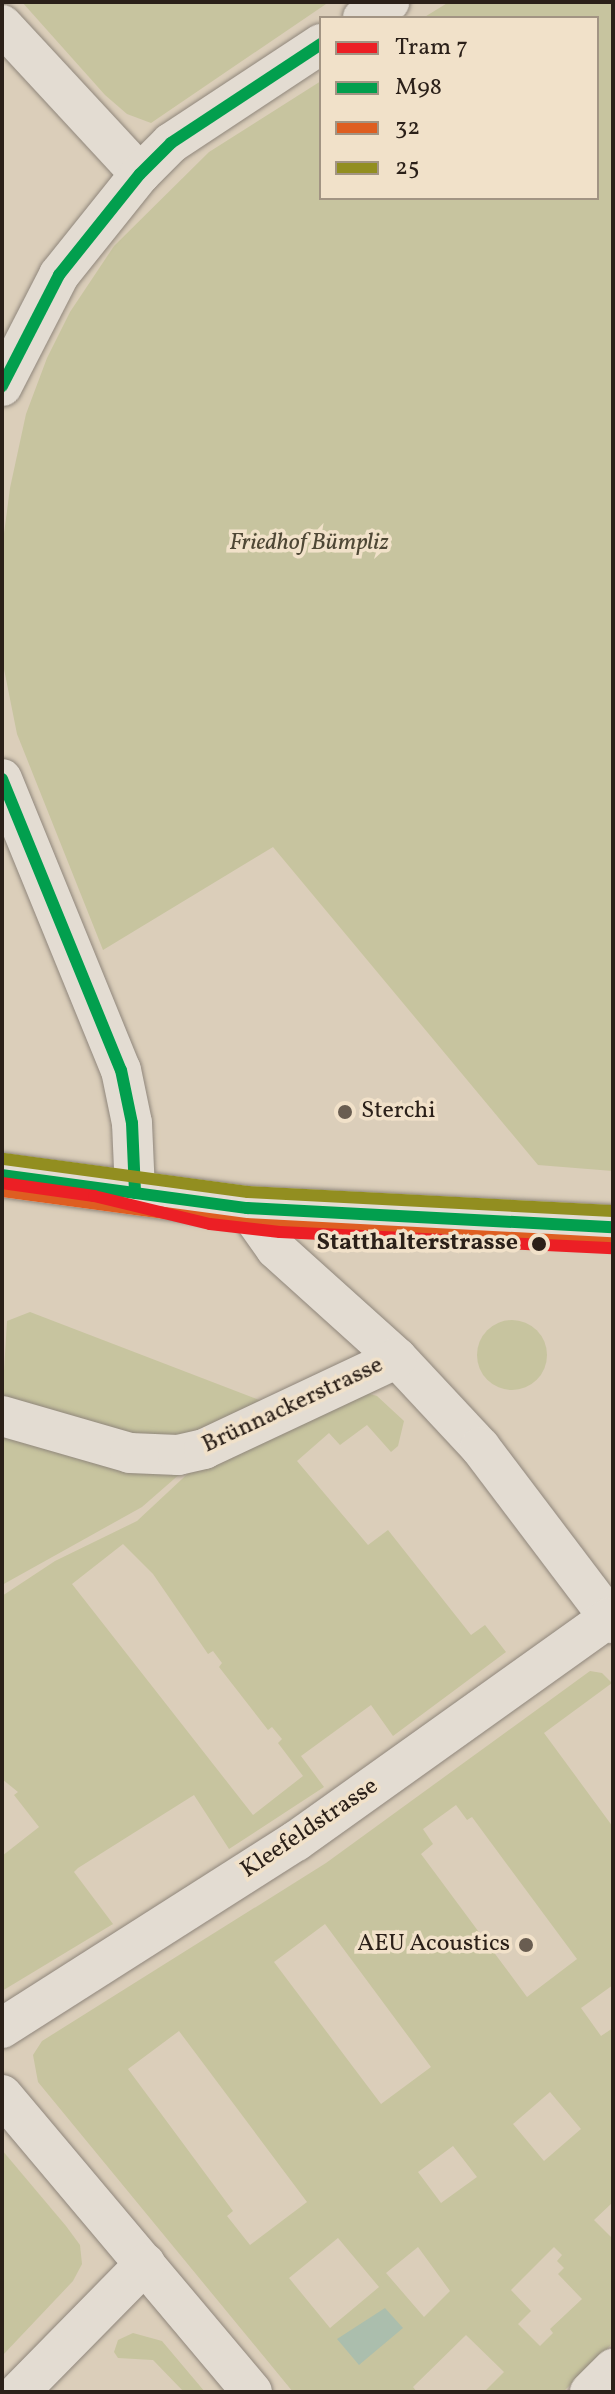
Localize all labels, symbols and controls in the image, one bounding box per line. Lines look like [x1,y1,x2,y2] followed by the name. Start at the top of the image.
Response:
[319,16,599,200] legend
[395,31,468,65] text: Tram 7
[395,71,442,105] text: M98
[395,111,420,145] text: 32
[395,151,419,185] text: 25
[229,530,389,558] park label: Friedhof Bümpliz
[361,1098,436,1126] place label: Sterchi
[336,1103,354,1121] marker: Sterchi
[317,1230,518,1258] place label: Statthalterstrasse
[525,1230,553,1258] marker: Statthalterstrasse
[198,1352,388,1460] street label: Brünnackerstrasse
[236,1773,384,1885] street label: Kleefeldstrasse
[357,1931,510,1959] place label: AEU Acoustics
[517,1936,535,1954] marker: AEU Acoustics

